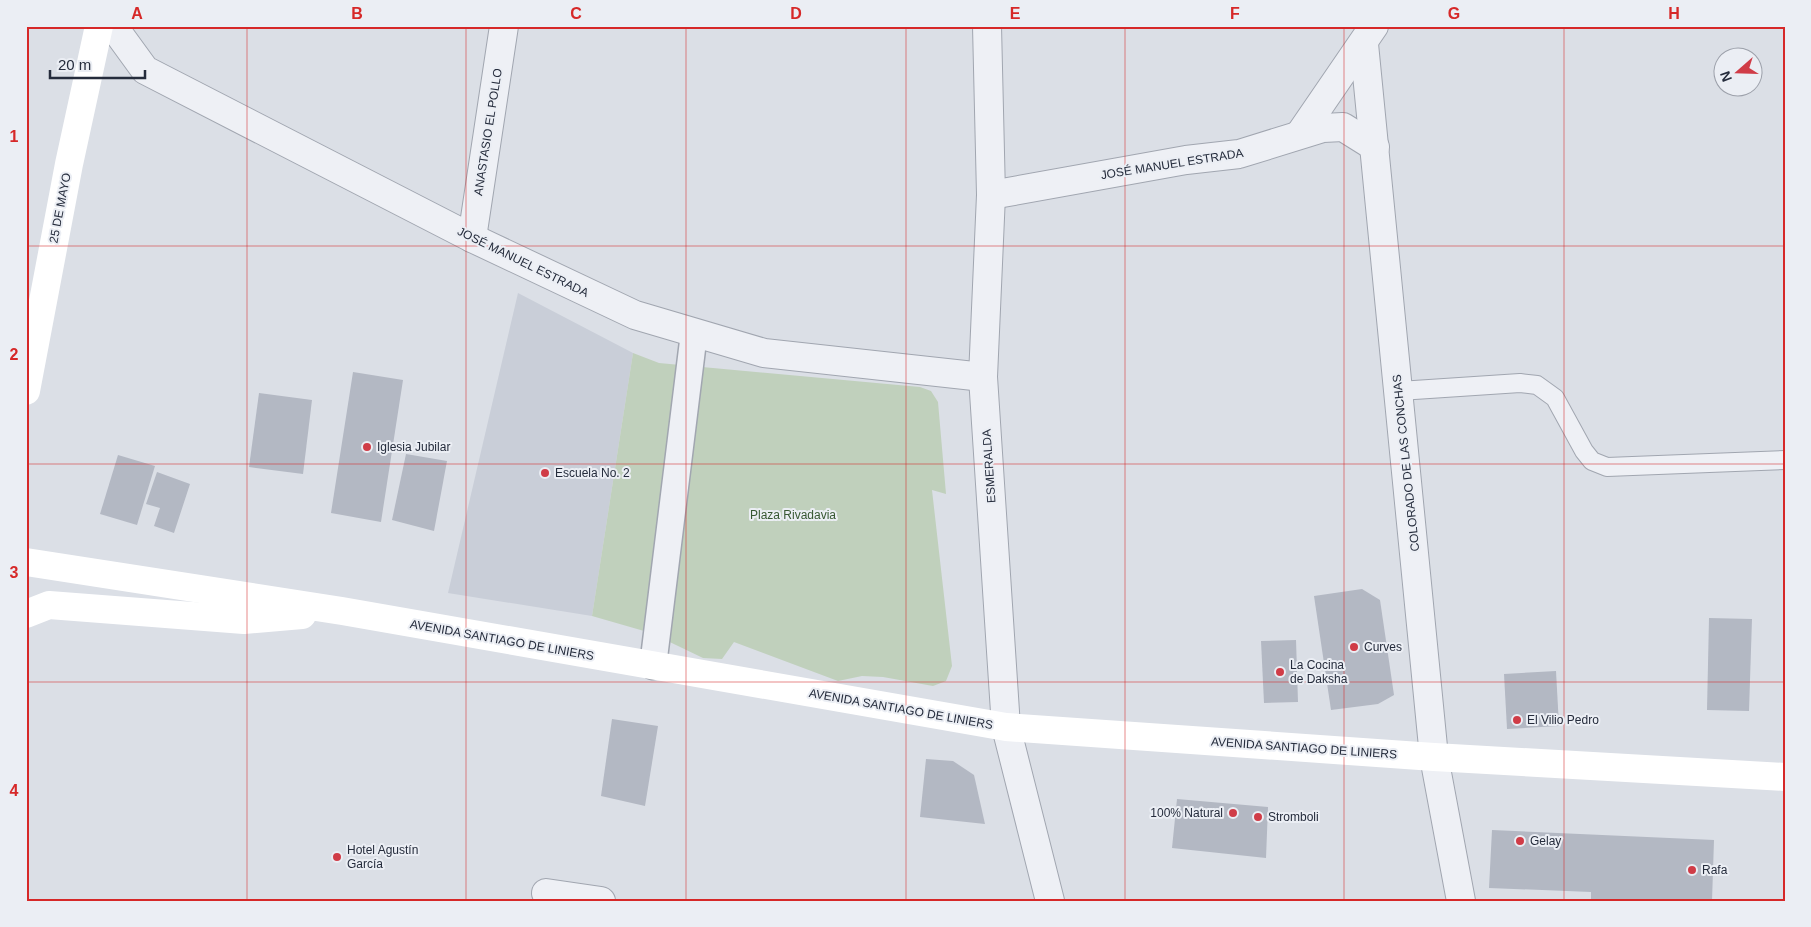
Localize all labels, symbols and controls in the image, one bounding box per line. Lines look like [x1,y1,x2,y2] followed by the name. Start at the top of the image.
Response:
[131,5,143,22] text: A
[351,5,363,22] text: B
[570,5,582,22] text: C
[790,5,802,22] text: D
[1010,5,1021,22] text: E
[1230,5,1240,22] text: F
[1448,5,1460,22] text: G
[1668,5,1680,22] text: H
[50,48,145,80] scale bar
[1714,48,1764,98] north arrow
[58,56,91,73] text: 20 m
[471,67,505,197] street label: ANASTASIO EL POLLO
[1717,69,1735,84] text: N
[10,128,19,145] text: 1
[1100,145,1244,182] street label: JOSÉ MANUEL ESTRADA
[46,172,74,244] street label: 25 DE MAYO
[455,223,591,300] street label: JOSÉ MANUEL ESTRADA
[10,346,19,363] text: 2
[1390,374,1422,552] street label: COLORADO DE LAS CONCHAS
[979,429,999,503] street label: ESMERALDA
[377,440,450,454] place label: Iglesia Jubilar
[361,441,373,453] marker: Iglesia Jubilar
[555,466,630,480] place label: Escuela No. 2
[539,467,551,479] marker: Escuela No. 2
[750,508,836,522] park label: Plaza Rivadavia
[10,564,19,581] text: 3
[409,617,595,663] street label: AVENIDA SANTIAGO DE LINIERS
[1364,640,1402,654] place label: Curves
[1348,641,1360,653] marker: Curves
[1290,658,1348,686] place label: La Cocina de Daksha
[1274,666,1286,678] marker: La Cocina de Daksha
[808,686,994,732] street label: AVENIDA SANTIAGO DE LINIERS
[1527,713,1599,727] place label: El Vilio Pedro
[1511,714,1523,726] marker: El Vilio Pedro
[1210,735,1398,761] street label: AVENIDA SANTIAGO DE LINIERS
[10,782,19,799] text: 4
[1150,806,1223,820] place label: 100% Natural
[1227,807,1239,819] marker: 100% Natural
[1268,810,1319,824] place label: Stromboli
[1252,811,1264,823] marker: Stromboli
[1530,834,1561,848] place label: Gelay
[1514,835,1526,847] marker: Gelay
[347,843,418,871] place label: Hotel Agustín García
[331,851,343,863] marker: Hotel Agustín García
[1702,863,1728,877] place label: Rafa
[1686,864,1698,876] marker: Rafa

